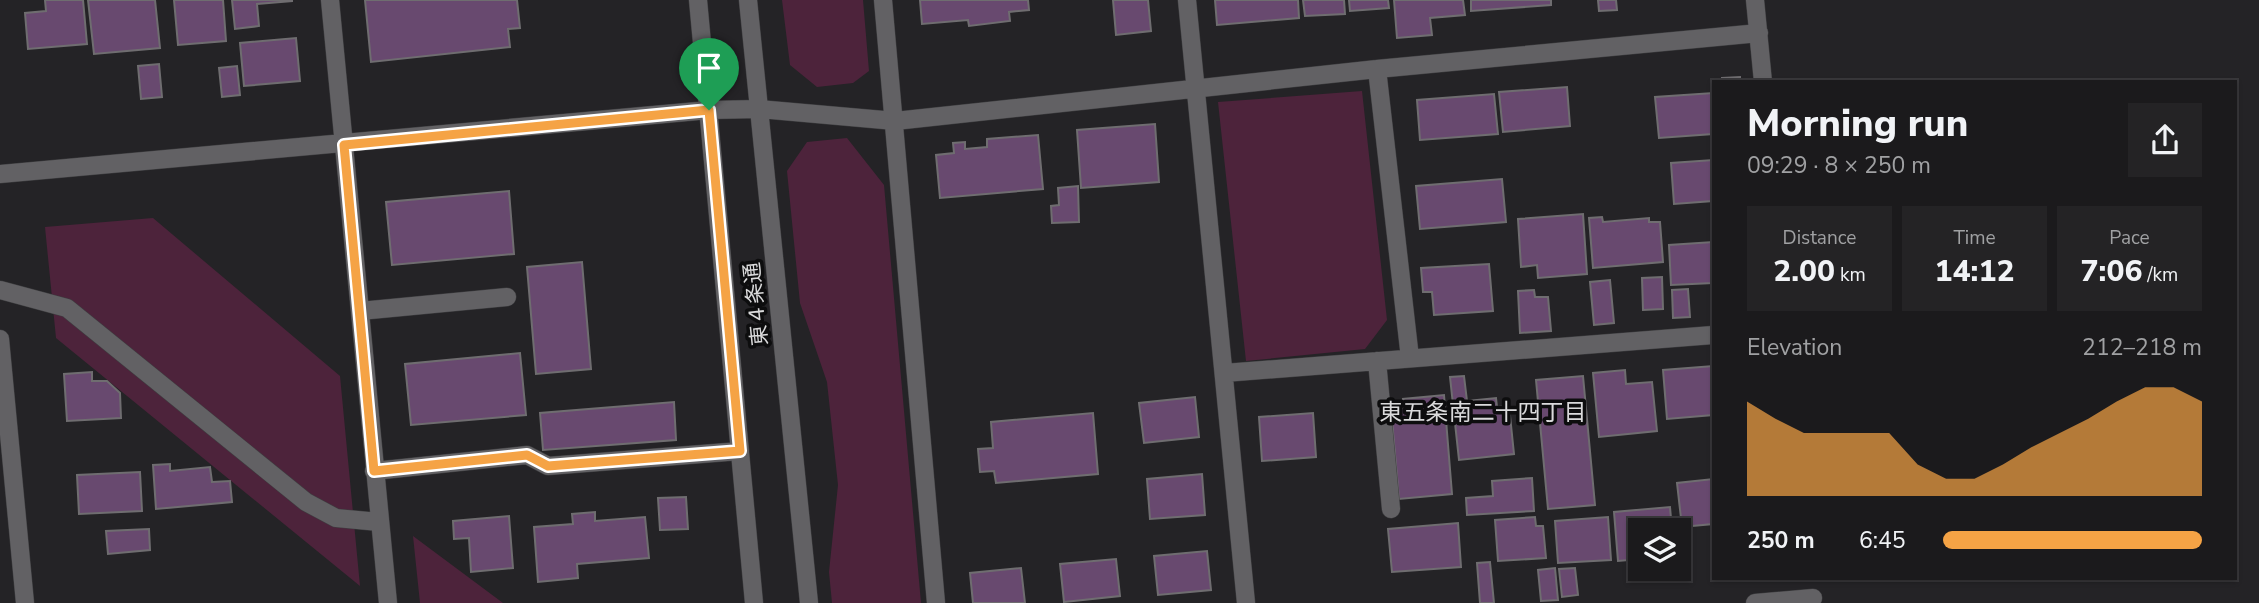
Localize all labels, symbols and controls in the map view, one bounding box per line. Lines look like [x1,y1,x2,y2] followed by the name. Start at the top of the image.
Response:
[679,38,739,110] pin
[690,49,728,87] icon: arrive
[1747,98,1968,149] text: Morning run
[2128,103,2202,177] button: share
[1747,150,1931,181] text: 09:29 · 8 × 250 m
[1783,225,1856,251] text: Distance
[1953,225,1996,251] text: Time
[2109,225,2150,251] text: Pace
[1773,251,1835,292] text: 2.00
[1935,251,2014,292] text: 14:12
[2081,251,2142,292] text: 7:06
[738,261,774,347] street label: 東４条通
[1835,262,1866,288] text: km
[2142,262,2178,288] text: /km
[1747,332,1842,363] text: Elevation
[2082,332,2202,363] text: 212–218 m
[1380,397,1587,428] district label: 東五条南二十四丁目
[1628,518,1691,581] map controls
[1628,518,1691,581] button: layers
[1747,525,1815,556] text: 250 m
[1859,525,1906,556] text: 6:45

